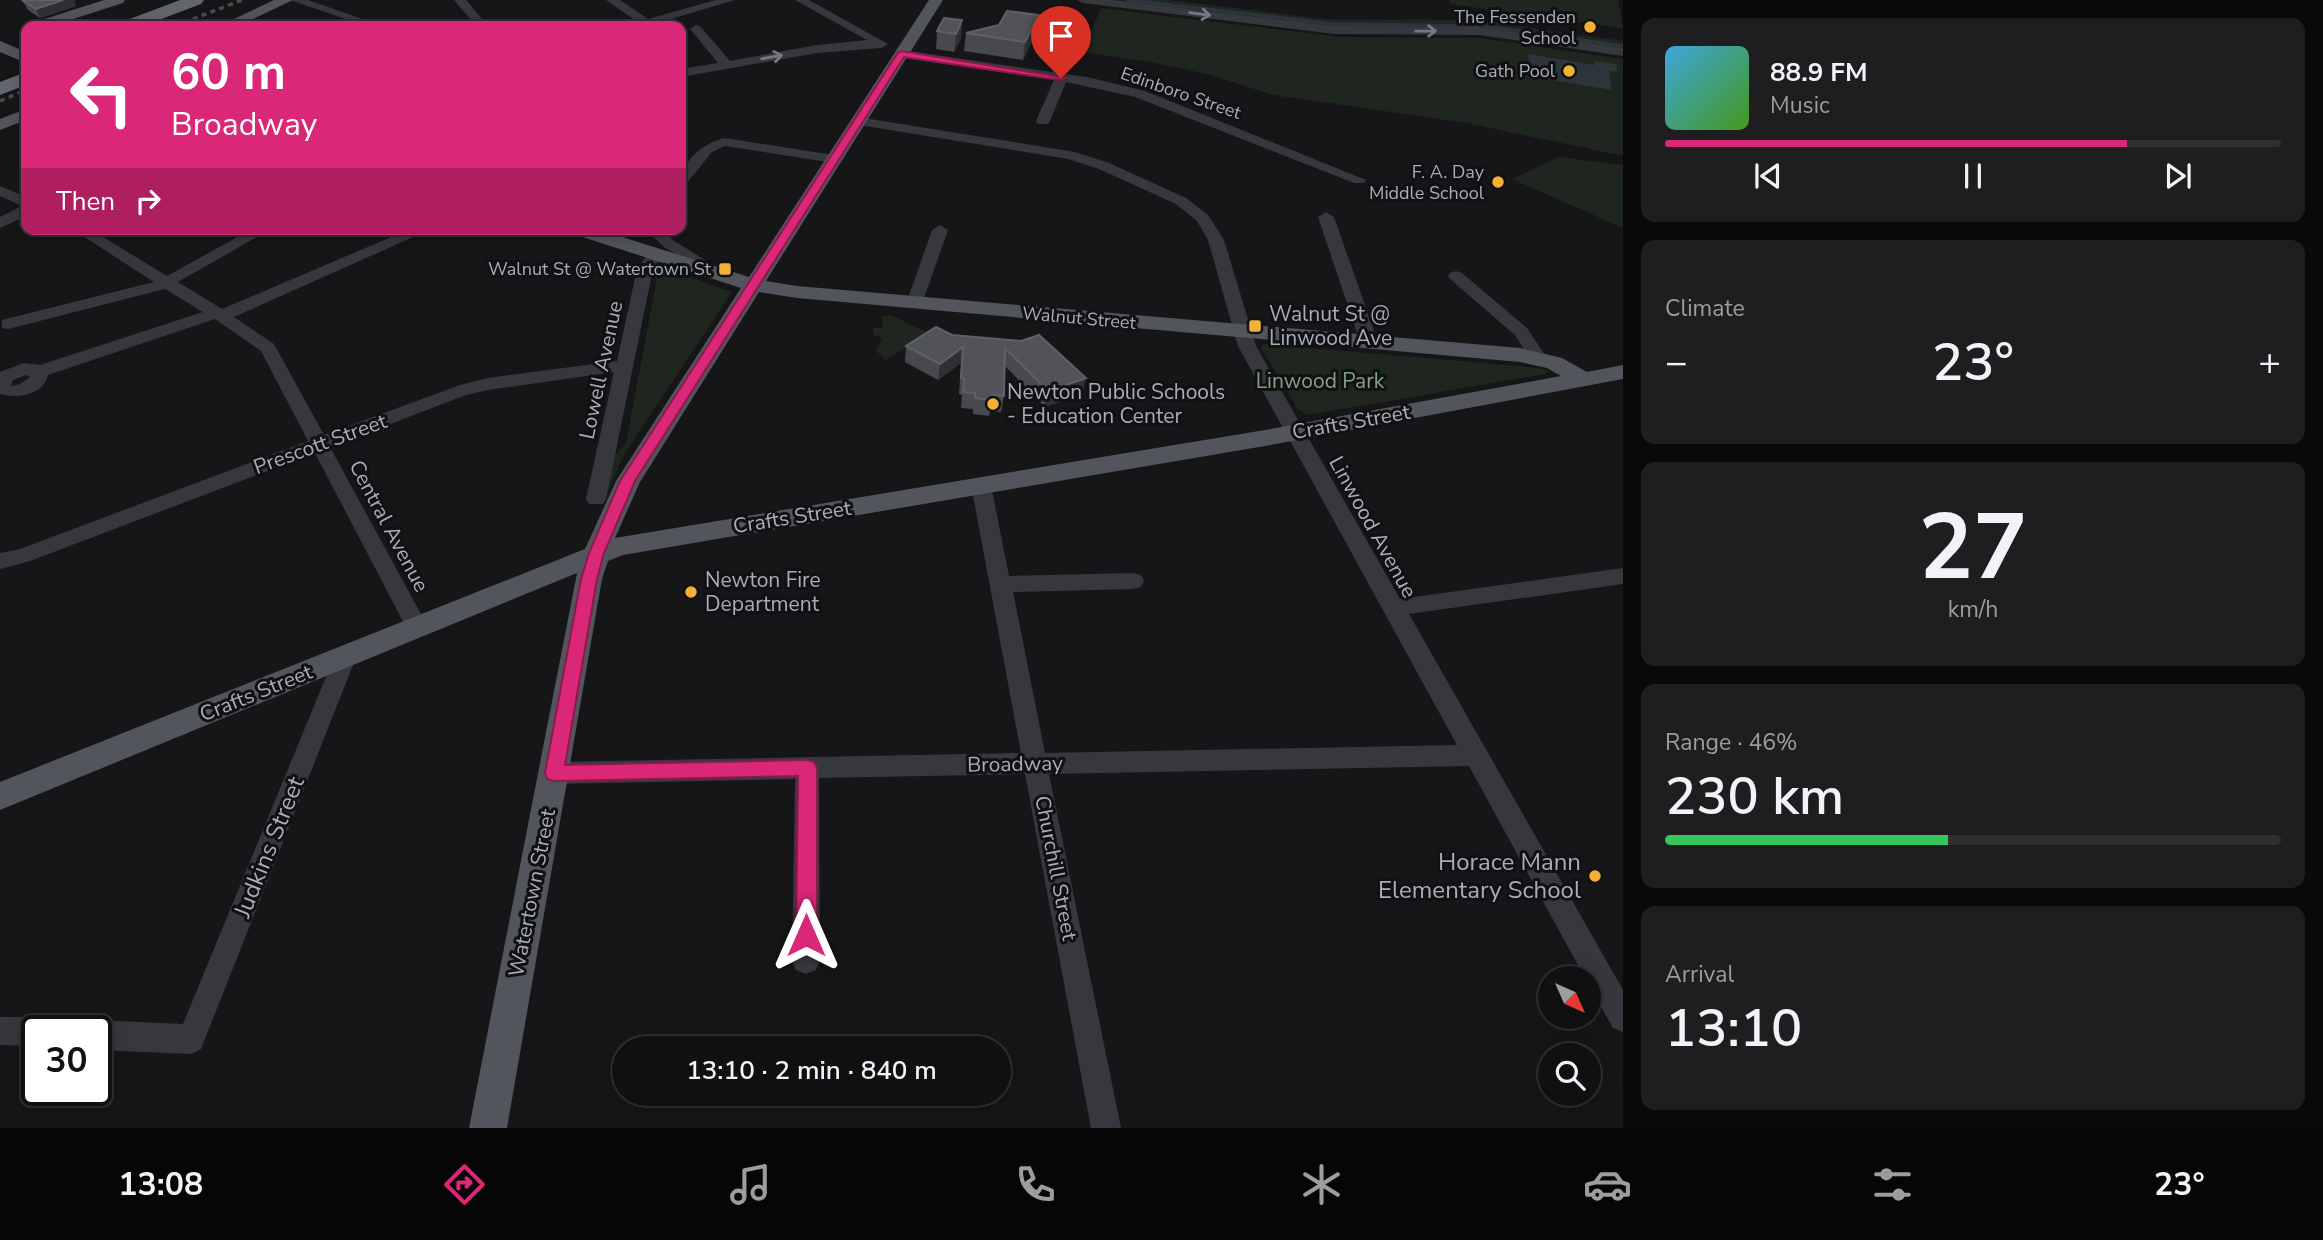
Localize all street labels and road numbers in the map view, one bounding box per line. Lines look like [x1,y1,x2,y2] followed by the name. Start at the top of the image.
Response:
[1118,61,1245,125] street label: Edinboro Street
[573,298,629,442] street label: Lowell Avenue
[1021,301,1138,335] street label: Walnut Street
[1290,398,1413,446] street label: Crafts Street
[249,407,391,481] street label: Prescott Street
[1322,451,1424,603] street label: Linwood Avenue
[342,455,436,597] street label: Central Avenue
[731,494,854,540] street label: Crafts Street
[195,657,317,728] street label: Crafts Street
[967,749,1063,779] street label: Broadway
[226,771,312,923] street label: Judkins Street
[1028,793,1084,943] street label: Churchill Street
[502,806,562,979] street label: Watertown Street

